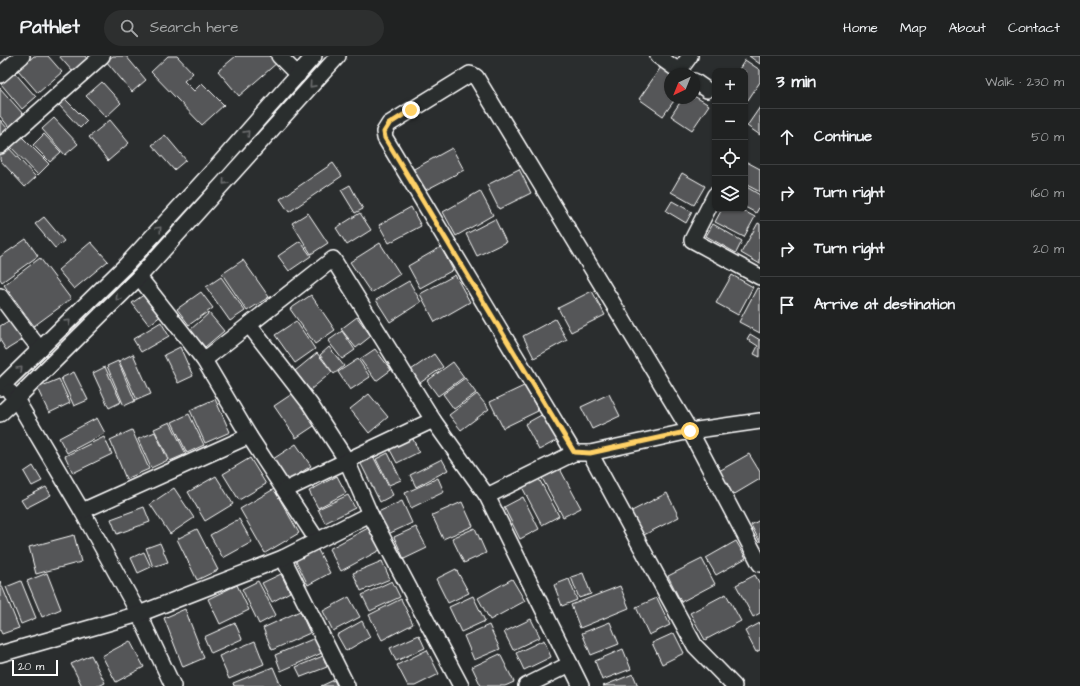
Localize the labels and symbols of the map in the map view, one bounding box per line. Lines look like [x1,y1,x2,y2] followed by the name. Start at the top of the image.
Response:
[664,68,700,104] north arrow
[310,81,317,88] one-way arrow
[402,101,420,119] route end
[242,130,249,138] one-way arrow
[223,177,230,184] one-way arrow
[154,226,162,234] one-way arrow
[115,293,123,301] one-way arrow
[63,319,71,326] one-way arrow
[15,366,23,374] one-way arrow
[681,422,699,440] route start
[12,658,58,677] scale bar

